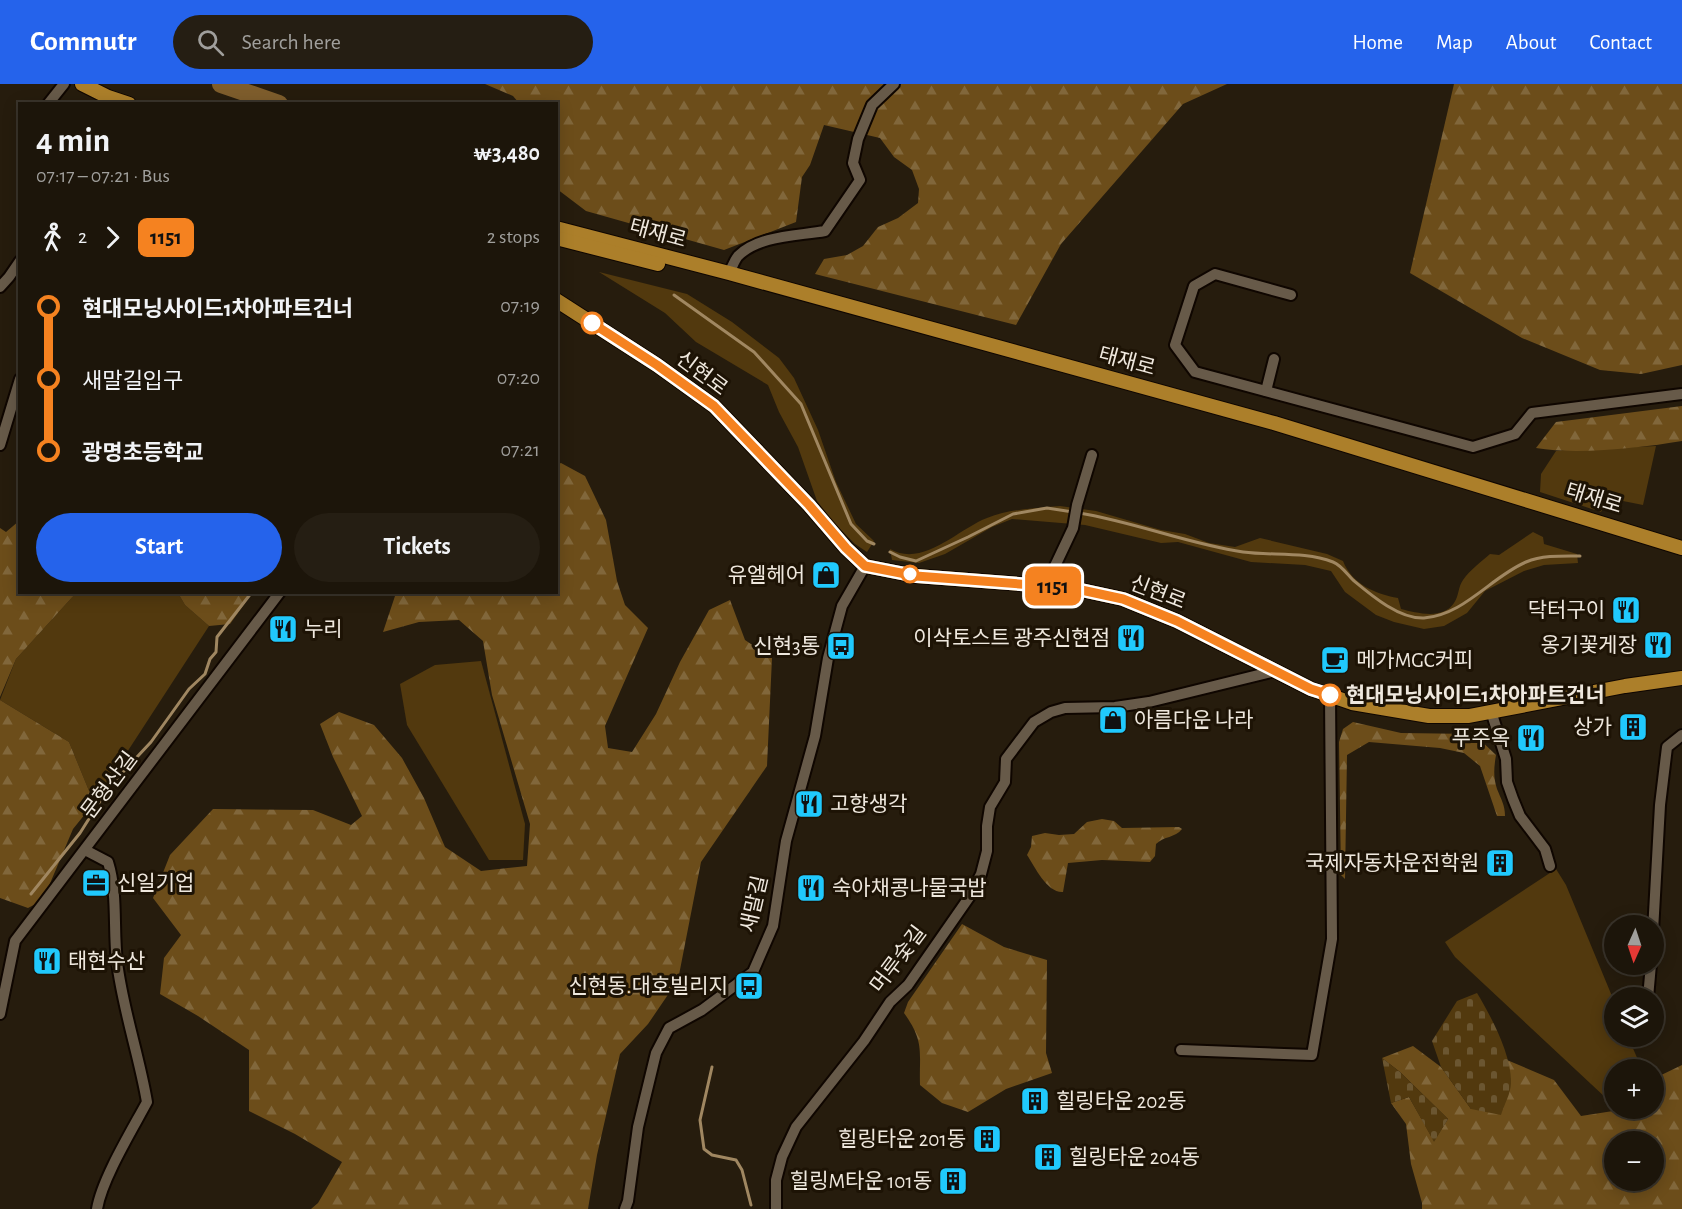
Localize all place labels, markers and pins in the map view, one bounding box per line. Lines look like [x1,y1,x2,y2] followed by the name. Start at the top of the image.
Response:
[581,312,603,334] unlabelled marker
[810,559,842,591] shop icon: 유엘헤어
[728,564,805,586] place label: 유엘헤어
[901,565,919,583] unlabelled marker
[1610,594,1642,626] restaurant icon: 닥터구이
[1528,599,1605,621] place label: 닥터구이
[267,613,299,645] restaurant icon: 누리
[304,618,343,640] place label: 누리
[1115,622,1147,654] restaurant icon: 이삭토스트 광주신현점
[913,627,1110,649] place label: 이삭토스트 광주신현점
[1642,629,1674,661] restaurant icon: 옹기꽃게장
[825,630,857,662] bus stop icon: 신현3통
[1540,634,1637,656] place label: 옹기꽃게장
[753,635,820,657] place label: 신현3통
[1319,644,1351,676] cafe icon: 메가MGC커피
[1356,649,1473,671] place label: 메가MGC커피
[1319,684,1341,706] marker: 현대모닝사이드1차아파트건너
[1346,684,1605,706] place label: 현대모닝사이드1차아파트건너
[1097,704,1129,736] shop icon: 아름다운 나라
[1134,709,1253,731] place label: 아름다운 나라
[1617,711,1649,743] building icon: 상가
[1573,716,1612,738] place label: 상가
[1515,722,1547,754] restaurant icon: 푸주옥
[1452,728,1510,749] place label: 푸주옥
[793,788,825,820] restaurant icon: 고향생각
[830,793,907,815] place label: 고향생각
[1484,847,1516,879] building icon: 국제자동차운전학원
[1305,852,1479,874] place label: 국제자동차운전학원
[80,867,112,899] office icon: 신일기업
[117,872,194,894] place label: 신일기업
[795,872,827,904] restaurant icon: 숙아채콩나물국밥
[832,877,987,899] place label: 숙아채콩나물국밥
[31,945,63,977] restaurant icon: 태현수산
[68,950,145,972] place label: 태현수산
[733,970,765,1002] bus stop icon: 신현동.대호빌리지
[569,975,728,997] place label: 신현동.대호빌리지
[1019,1085,1051,1117] building icon: 힐링타운 202동
[1056,1090,1186,1112] place label: 힐링타운 202동
[971,1123,1003,1155] building icon: 힐링타운 201동
[838,1128,966,1150] place label: 힐링타운 201동
[1032,1141,1064,1173] building icon: 힐링타운 204동
[1069,1146,1200,1168] place label: 힐링타운 204동
[937,1165,969,1197] building icon: 힐링M타운 101동
[790,1170,932,1192] place label: 힐링M타운 101동

